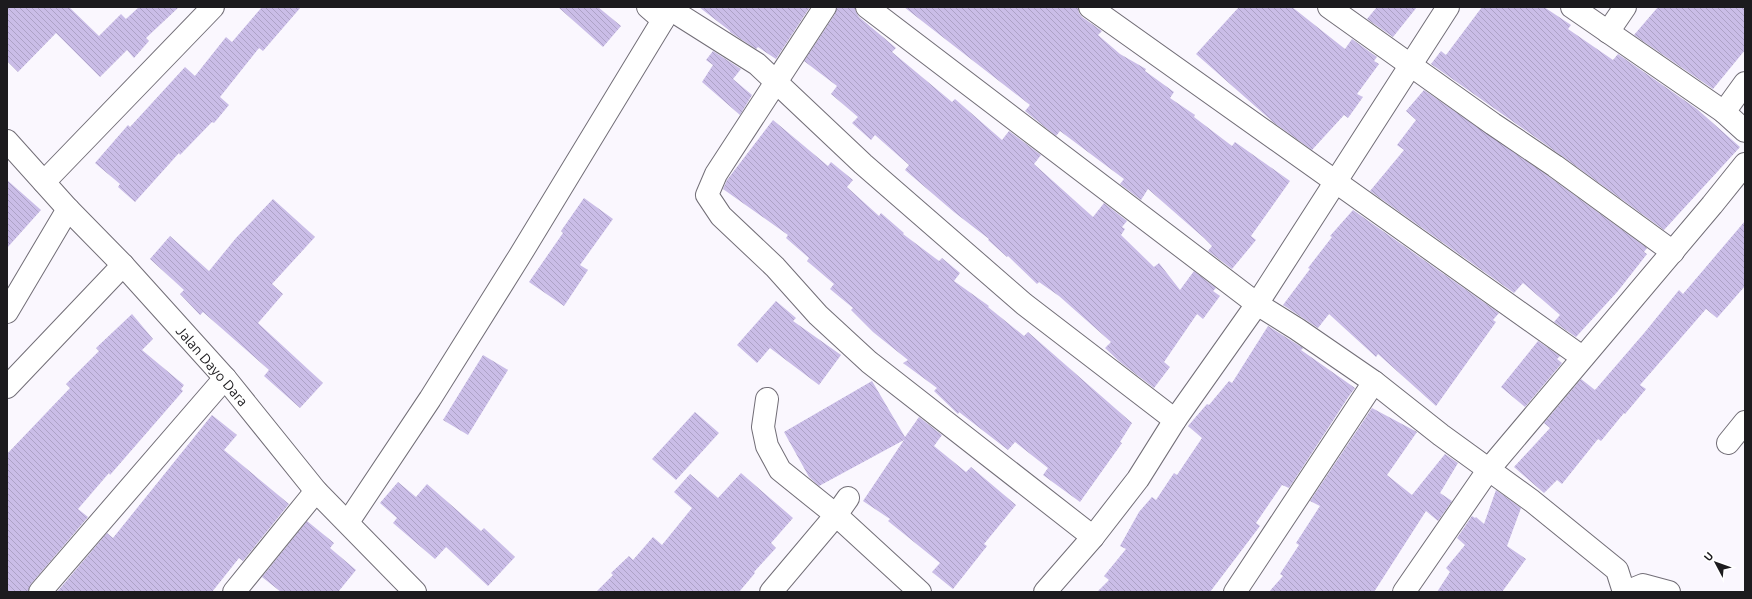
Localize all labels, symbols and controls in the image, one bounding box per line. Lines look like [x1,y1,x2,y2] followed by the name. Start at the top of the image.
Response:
[173,323,251,409] street label: Jalan Dayo Dara
[1696,543,1736,583] north arrow
[1701,550,1716,563] text: U

